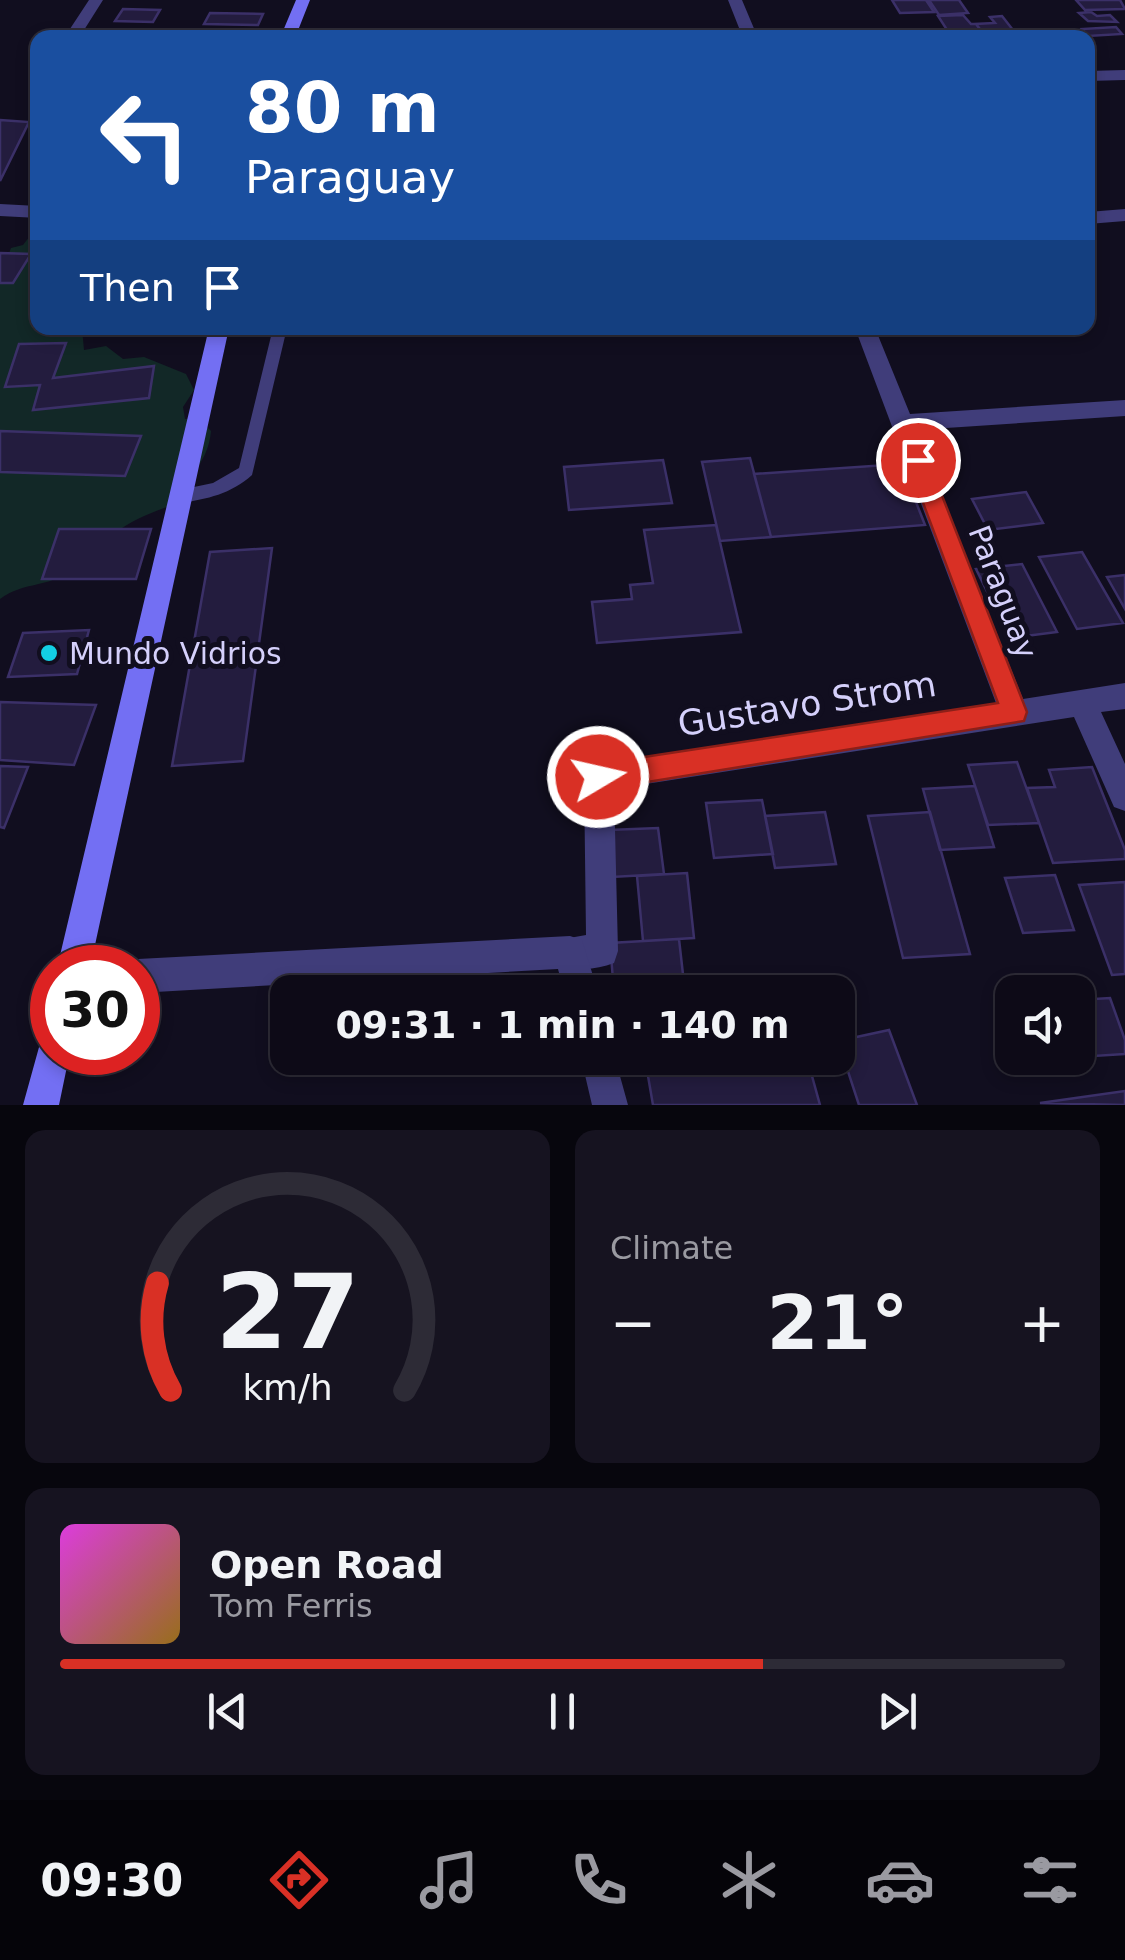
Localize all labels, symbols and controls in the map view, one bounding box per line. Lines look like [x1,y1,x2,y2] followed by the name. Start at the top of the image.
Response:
[245,67,440,149] text: 80 m
[80,70,210,200] icon: left
[245,151,455,204] text: Paraguay
[195,260,250,315] icon: arrive
[80,266,175,310] text: Then
[876,418,961,503] pin
[891,433,946,488] icon: arrive
[962,520,1044,664] street label: Paraguay
[69,636,282,671] place label: Mundo Vidrios
[38,642,60,664] marker: Mundo Vidrios
[675,664,939,744] street label: Gustavo Strom
[546,725,650,829] position arrow
[30,945,160,1075] speed limit sign: 30
[995,975,1095,1075] map controls
[995,975,1095,1075] button: sound
[335,1003,790,1047] text: 09:31 · 1 min · 140 m
[610,1229,733,1267] text: Climate
[215,1251,360,1373] text: 27
[767,1279,908,1367] text: 21°
[610,1291,656,1355] text: −
[1019,1291,1065,1355] text: +
[242,1367,333,1408] text: km/h
[210,1543,444,1587] text: Open Road
[210,1587,373,1625] text: Tom Ferris
[200,1684,255,1739] icon: previous
[535,1684,590,1739] icon: pause
[870,1684,925,1739] icon: next
[264,1845,334,1915] icon: directions
[414,1845,484,1915] icon: music
[564,1845,634,1915] icon: phone
[714,1845,784,1915] icon: climate
[865,1845,935,1915] icon: car
[1015,1845,1085,1915] icon: filters
[40,1854,183,1907] text: 09:30

